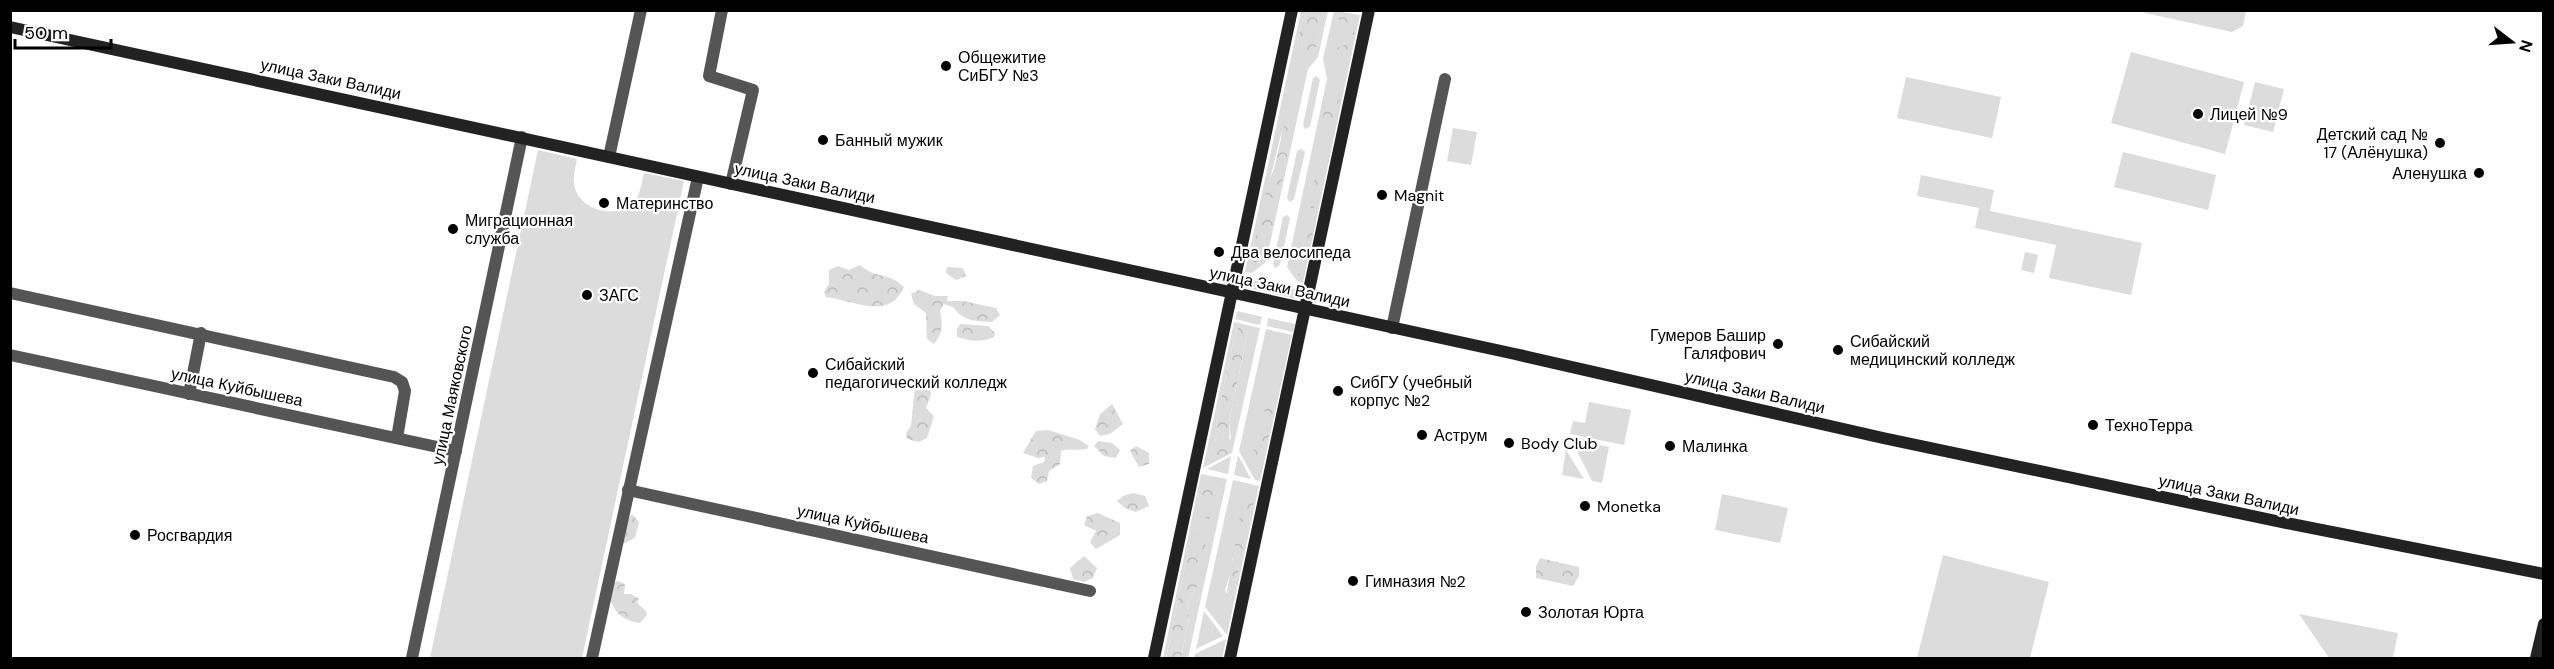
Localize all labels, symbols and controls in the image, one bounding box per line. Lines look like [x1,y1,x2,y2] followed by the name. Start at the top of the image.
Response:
[15,12,111,50] scale bar
[2482,12,2542,72] north arrow
[24,21,68,45] text: 50 m
[2514,38,2538,55] text: N
[958,47,1046,86] place label: Общежитие СиБГУ №3
[259,54,403,104] street label: улица Заки Валиди
[939,59,953,73] marker: Общежитие СиБГУ №3
[2210,104,2288,125] place label: Лицей №9
[2191,107,2205,121] marker: Лицей №9
[2317,124,2428,163] place label: Детский сад № 17 (Алёнушка)
[835,130,944,151] place label: Банный мужик
[816,133,830,147] marker: Банный мужик
[2433,136,2447,150] marker: Детский сад № 17 (Алёнушка)
[733,158,877,208] street label: улица Заки Валиди
[2392,163,2467,184] place label: Аленушка
[2472,166,2486,180] marker: Аленушка
[1394,185,1444,206] place label: Magnit
[1375,188,1389,202] marker: Magnit
[616,193,713,214] place label: Материнство
[597,196,611,210] marker: Материнство
[465,210,573,249] place label: Миграционная служба
[446,222,460,236] marker: Миграционная служба
[1231,242,1351,263] place label: Два велосипеда
[1212,245,1226,259] marker: Два велосипеда
[1208,262,1352,312] street label: улица Заки Валиди
[599,285,639,306] place label: ЗАГС
[580,288,594,302] marker: ЗАГС
[427,323,477,467] street label: улица Маяковского
[1650,325,1766,364] place label: Гумеров Башир Галяфович
[1850,331,2015,370] place label: Сибайский медицинский колледж
[1771,337,1785,351] marker: Гумеров Башир Галяфович
[1831,343,1845,357] marker: Сибайский медицинский колледж
[825,354,1007,393] place label: Сибайский педагогический колледж
[169,363,305,411] street label: улица Куйбышева
[806,366,820,380] marker: Сибайский педагогический колледж
[1683,366,1827,418] street label: улица Заки Валиди
[1350,372,1472,411] place label: СибГУ (учебный корпус №2
[1331,384,1345,398] marker: СибГУ (учебный корпус №2
[2105,415,2193,436] place label: ТехноТерра
[2086,418,2100,432] marker: ТехноТерра
[1434,425,1488,446] place label: Аструм
[1415,428,1429,442] marker: Аструм
[1521,433,1598,454] place label: Body Club
[1502,436,1516,450] marker: Body Club
[1682,436,1748,457] place label: Малинка
[1663,439,1677,453] marker: Малинка
[2157,470,2301,520] street label: улица Заки Валиди
[1597,496,1661,517] place label: Monetka
[1578,499,1592,513] marker: Monetka
[795,500,931,548] street label: улица Куйбышева
[147,525,232,546] place label: Росгвардия
[128,528,142,542] marker: Росгвардия
[1365,571,1466,592] place label: Гимназия №2
[1346,574,1360,588] marker: Гимназия №2
[1538,602,1644,623] place label: Золотая Юрта
[1519,605,1533,619] marker: Золотая Юрта

